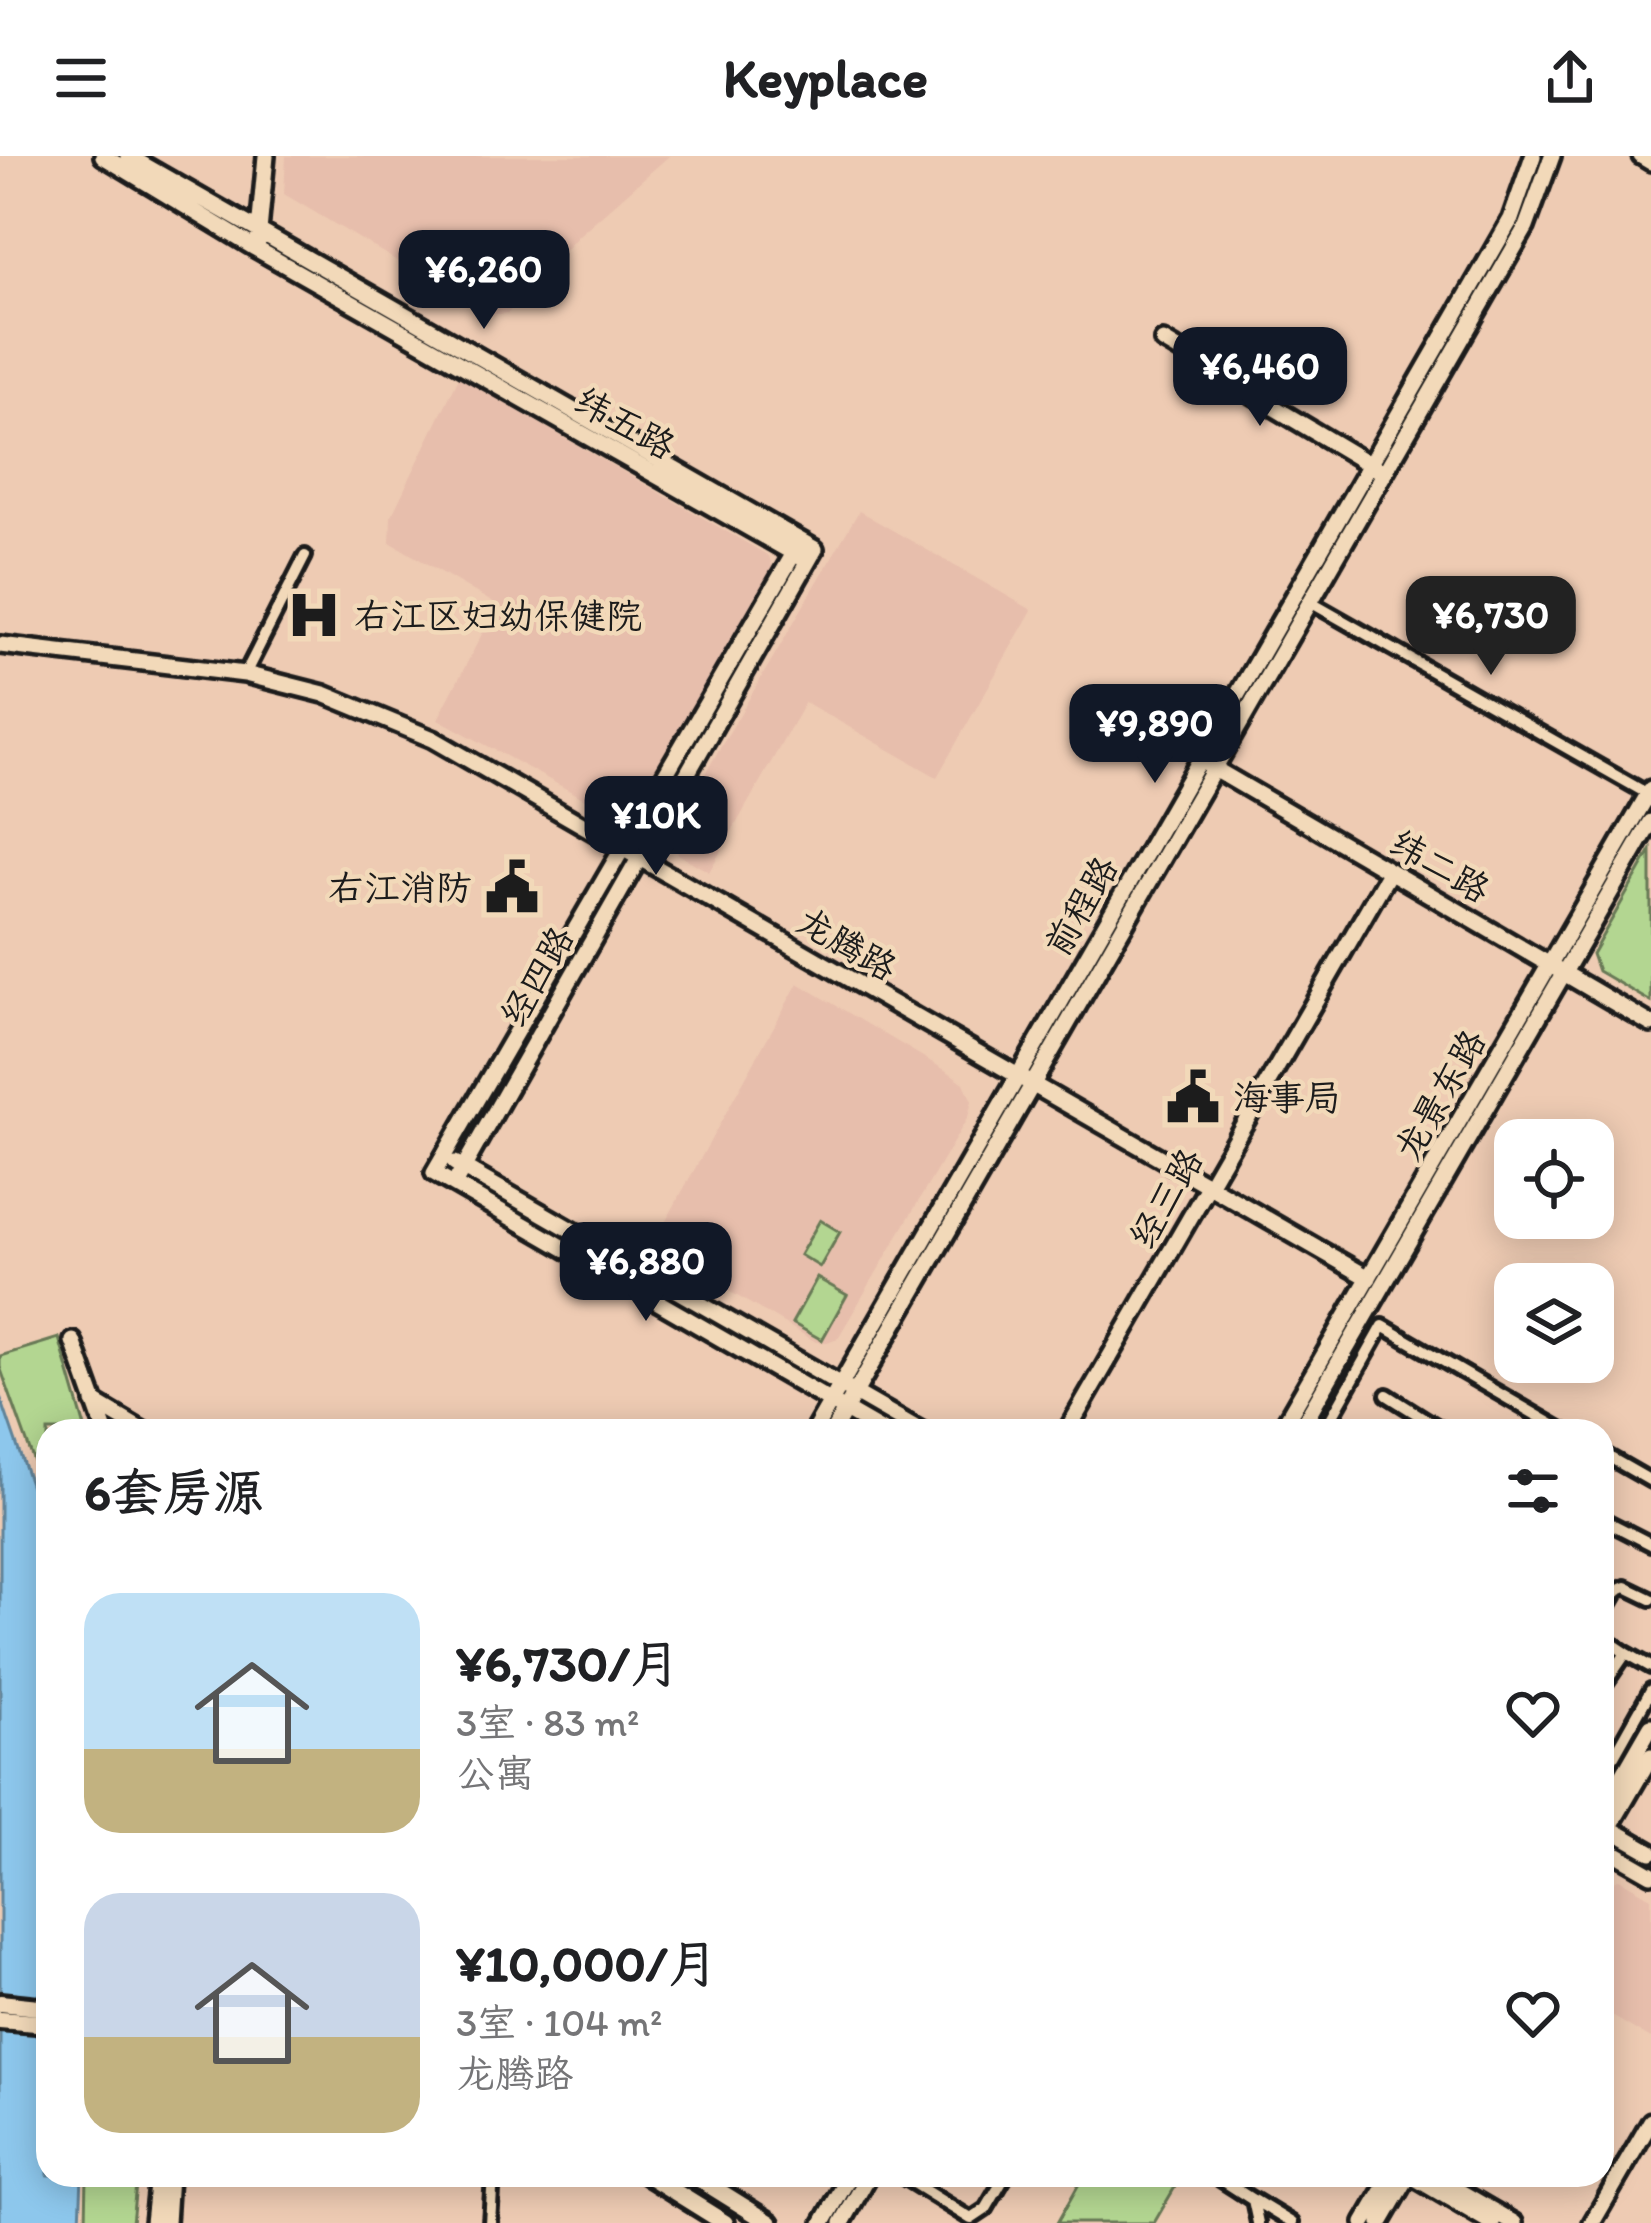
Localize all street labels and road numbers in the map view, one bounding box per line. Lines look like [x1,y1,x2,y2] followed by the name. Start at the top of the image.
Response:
[567,378,683,468] street label: 纬五路
[1382,820,1498,912] street label: 纬二路
[1035,848,1127,964] street label: 前程路
[789,898,905,990] street label: 龙腾路
[491,918,583,1034] street label: 经四路
[1385,1022,1495,1168] street label: 龙景东路
[1120,1140,1212,1256] street label: 经三路

